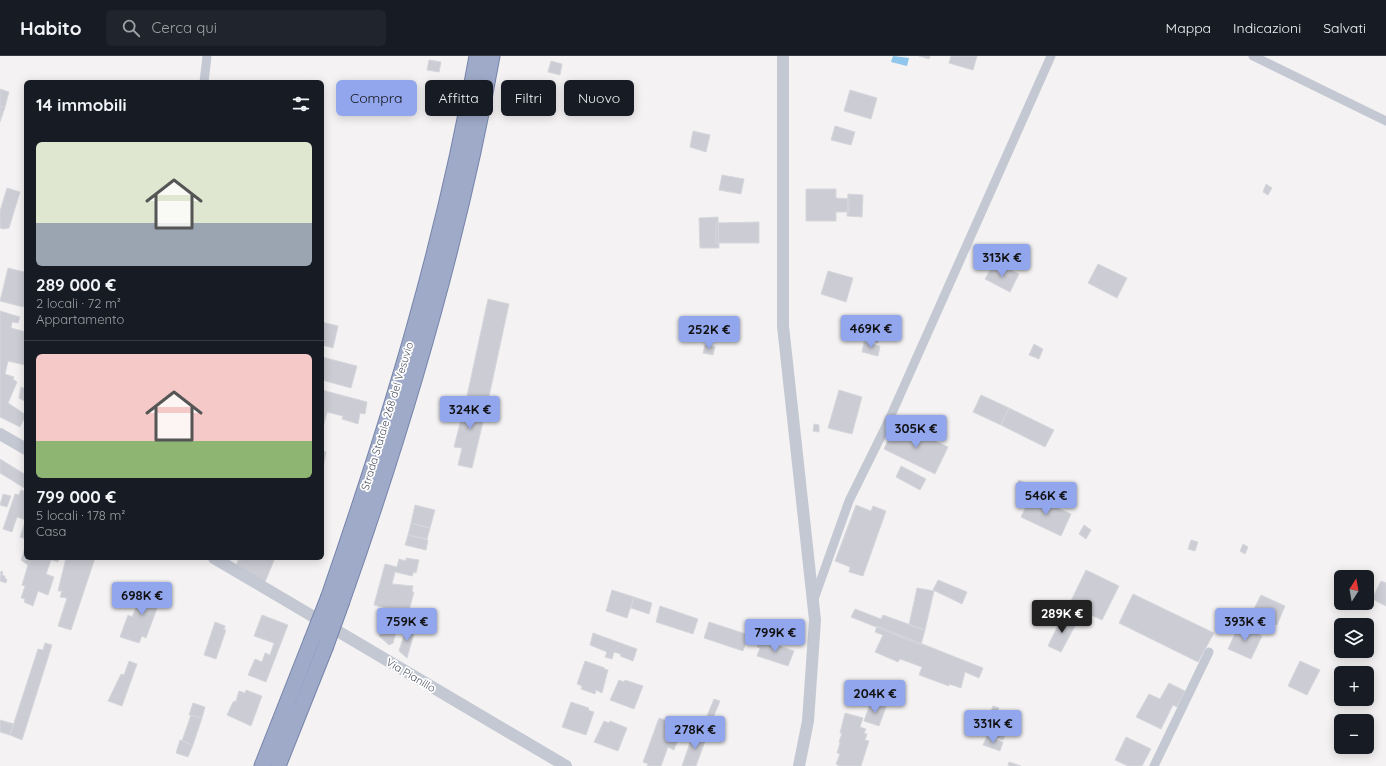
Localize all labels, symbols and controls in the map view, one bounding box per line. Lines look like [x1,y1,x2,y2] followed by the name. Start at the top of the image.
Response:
[106,10,386,46] search box
[20,16,82,40] text: Habito
[120,17,142,39] icon: search
[152,18,217,37] text: Cerca qui
[1166,19,1211,37] text: Mappa
[1233,19,1301,37] text: Indicazioni
[1323,19,1366,37] text: Salvati
[336,80,417,116] chip: Compra
[425,80,493,116] chip: Affitta
[501,80,556,116] chip: Filtri
[564,80,634,116] chip: Nuovo
[290,93,312,115] icon: filters
[36,94,127,115] text: 14 immobili
[138,168,210,240] icon: home
[969,244,1035,278] pin: 313K €
[982,249,1022,265] text: 313K €
[36,274,116,295] text: 289 000 €
[36,295,121,311] text: 2 locali · 72 m²
[36,311,124,327] text: Appartamento
[838,315,904,349] pin: 469K €
[676,316,742,350] pin: 252K €
[850,320,892,336] text: 469K €
[688,321,730,337] text: 252K €
[358,340,416,492] street label: Strada Statale 268 del Vesuvio
[138,380,210,452] icon: home
[437,396,503,430] pin: 324K €
[449,401,491,417] text: 324K €
[883,415,949,449] pin: 305K €
[895,420,937,436] text: 305K €
[1013,482,1079,516] pin: 546K €
[36,486,116,507] text: 799 000 €
[1025,487,1067,503] text: 546K €
[36,507,125,523] text: 5 locali · 178 m²
[36,523,66,539] text: Casa
[1334,570,1374,610] north arrow
[1334,570,1374,754] map controls
[109,582,175,616] pin: 698K €
[121,587,163,603] text: 698K €
[1029,600,1095,634] pin: 289K €
[1041,605,1083,621] text: 289K €
[374,608,440,642] pin: 759K €
[1212,608,1278,642] pin: 393K €
[386,613,428,629] text: 759K €
[1224,613,1266,629] text: 393K €
[1334,618,1374,658] button: layers
[742,619,808,653] pin: 799K €
[754,624,796,640] text: 799K €
[384,655,439,695] street label: Via Pianillo
[1334,666,1374,706] button: +
[842,680,908,714] pin: 204K €
[853,685,897,701] text: 204K €
[960,710,1026,744] pin: 331K €
[1334,714,1374,754] button: −
[973,715,1013,731] text: 331K €
[662,716,728,750] pin: 278K €
[674,721,716,737] text: 278K €

